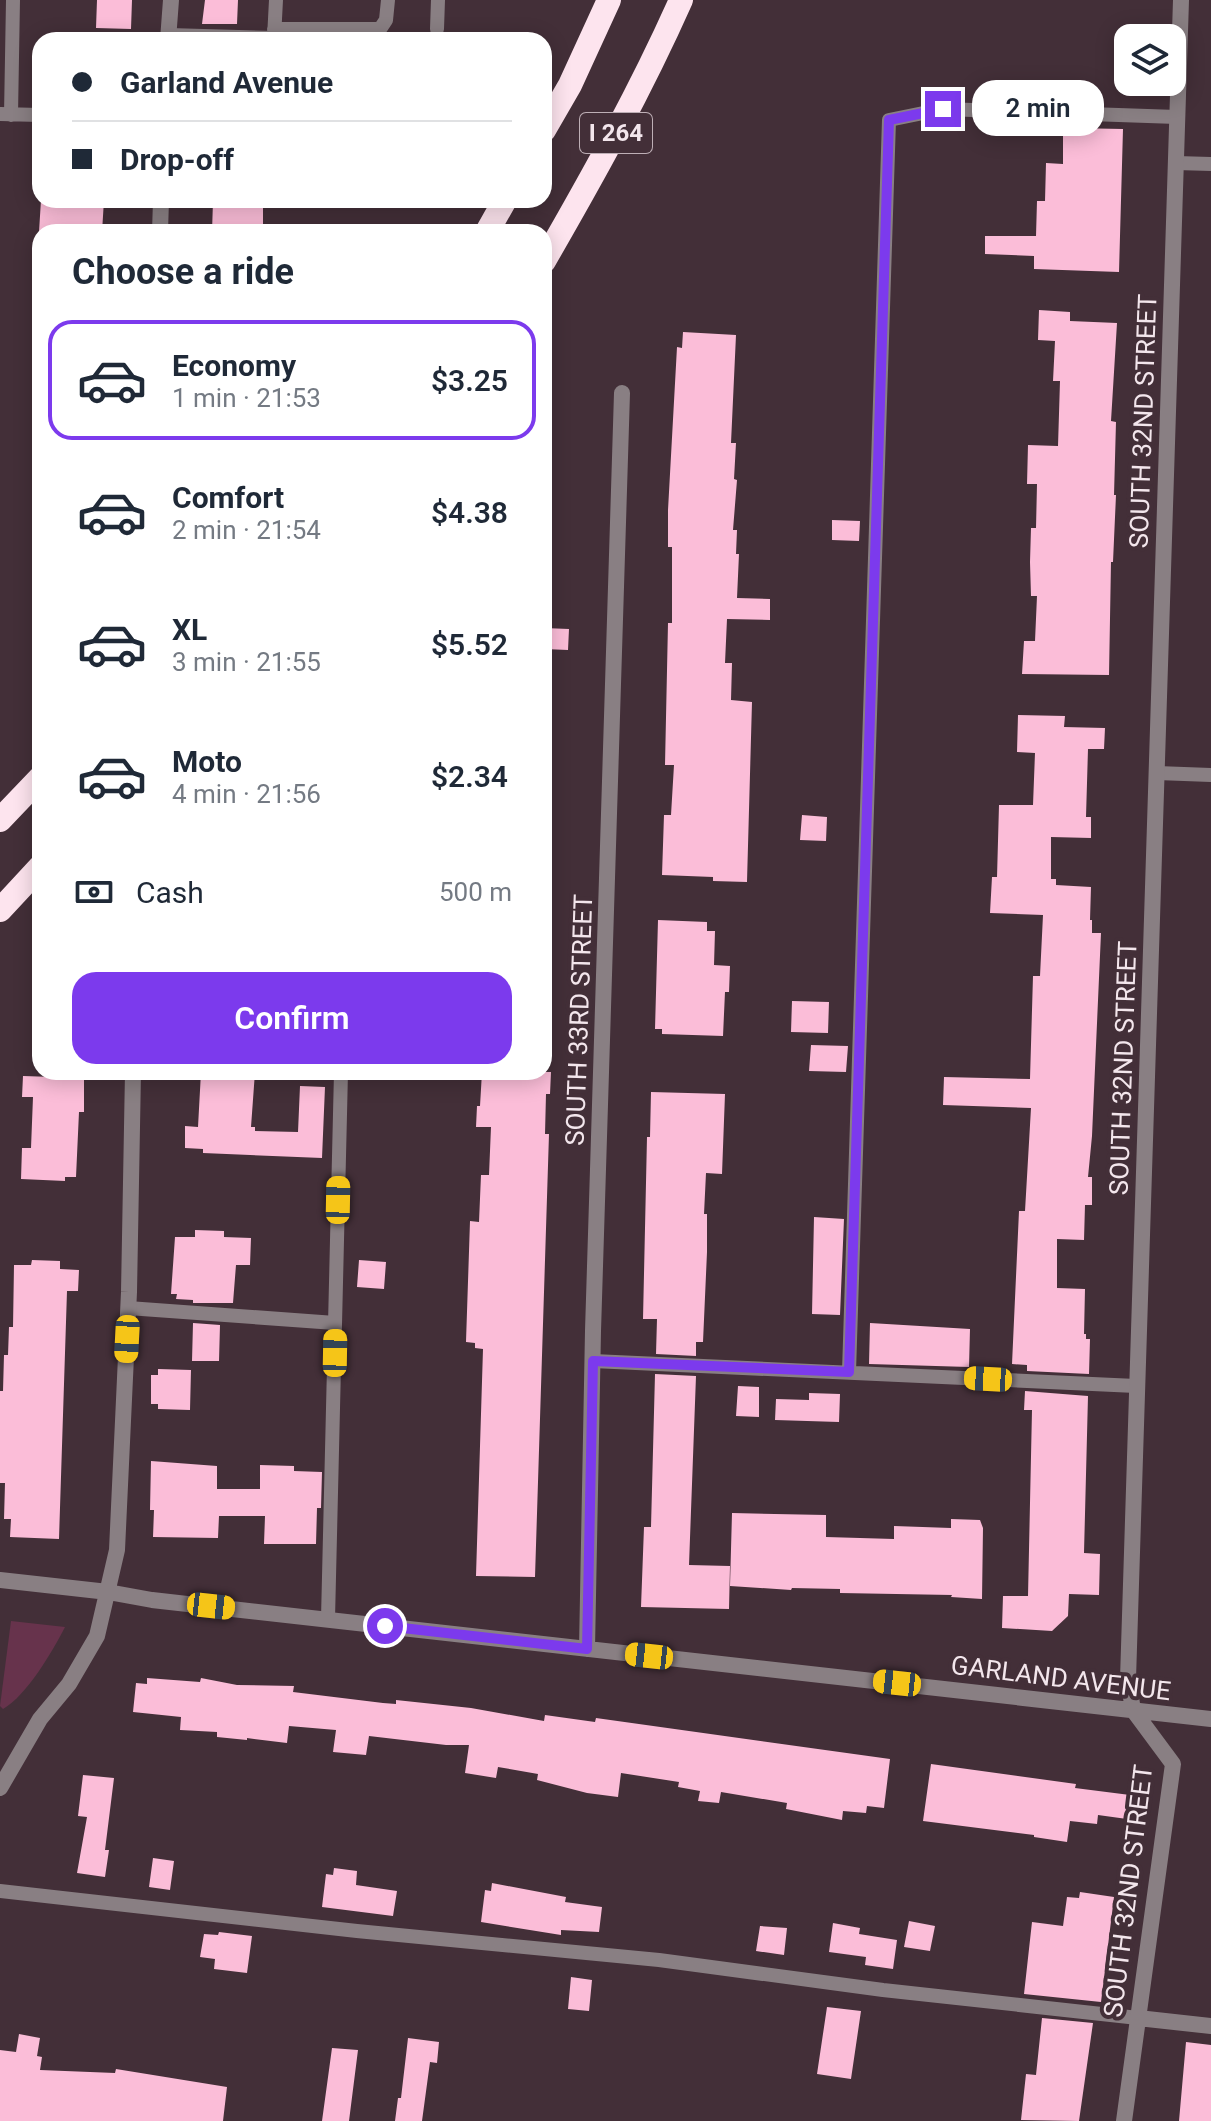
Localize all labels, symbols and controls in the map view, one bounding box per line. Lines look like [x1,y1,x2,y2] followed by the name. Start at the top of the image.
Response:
[1114,24,1186,96] map controls
[1114,24,1186,96] button: layers
[120,65,333,100] text: Garland Avenue
[971,81,1103,137] callout: 2 min
[925,91,961,127] route end
[1005,93,1071,123] text: 2 min
[580,113,652,153] road number: I 264
[120,142,234,177] text: Drop-off
[72,251,294,293] text: Choose a ride
[1124,293,1162,549] street label: SOUTH 32ND STREET
[76,344,148,416] icon: car
[172,348,296,383] text: Economy
[431,363,508,398] text: $3.25
[172,383,321,413] text: 1 min · 21:53
[76,476,148,548] icon: car
[172,480,284,515] text: Comfort
[431,495,508,530] text: $4.38
[172,515,321,545] text: 2 min · 21:54
[76,608,148,680] icon: car
[172,612,207,647] text: XL
[431,627,508,662] text: $5.52
[172,647,321,677] text: 3 min · 21:55
[76,740,148,812] icon: car
[172,744,242,779] text: Moto
[431,759,508,794] text: $2.34
[172,779,321,809] text: 4 min · 21:56
[72,870,116,914] icon: cash
[136,875,204,910] text: Cash
[439,877,512,907] text: 500 m
[560,894,598,1146] street label: SOUTH 33RD STREET
[1104,940,1142,1196] street label: SOUTH 32ND STREET
[72,972,512,1064] button: Confirm
[326,1176,350,1224] car
[114,1314,140,1364] car
[323,1329,347,1377] car
[963,1366,1013,1392] car
[186,1592,236,1620] car
[367,1608,403,1644] route start
[624,1642,674,1670] car
[949,1650,1173,1706] street label: GARLAND AVENUE
[872,1669,922,1697] car
[1098,1763,1158,2019] street label: SOUTH 32ND STREET

